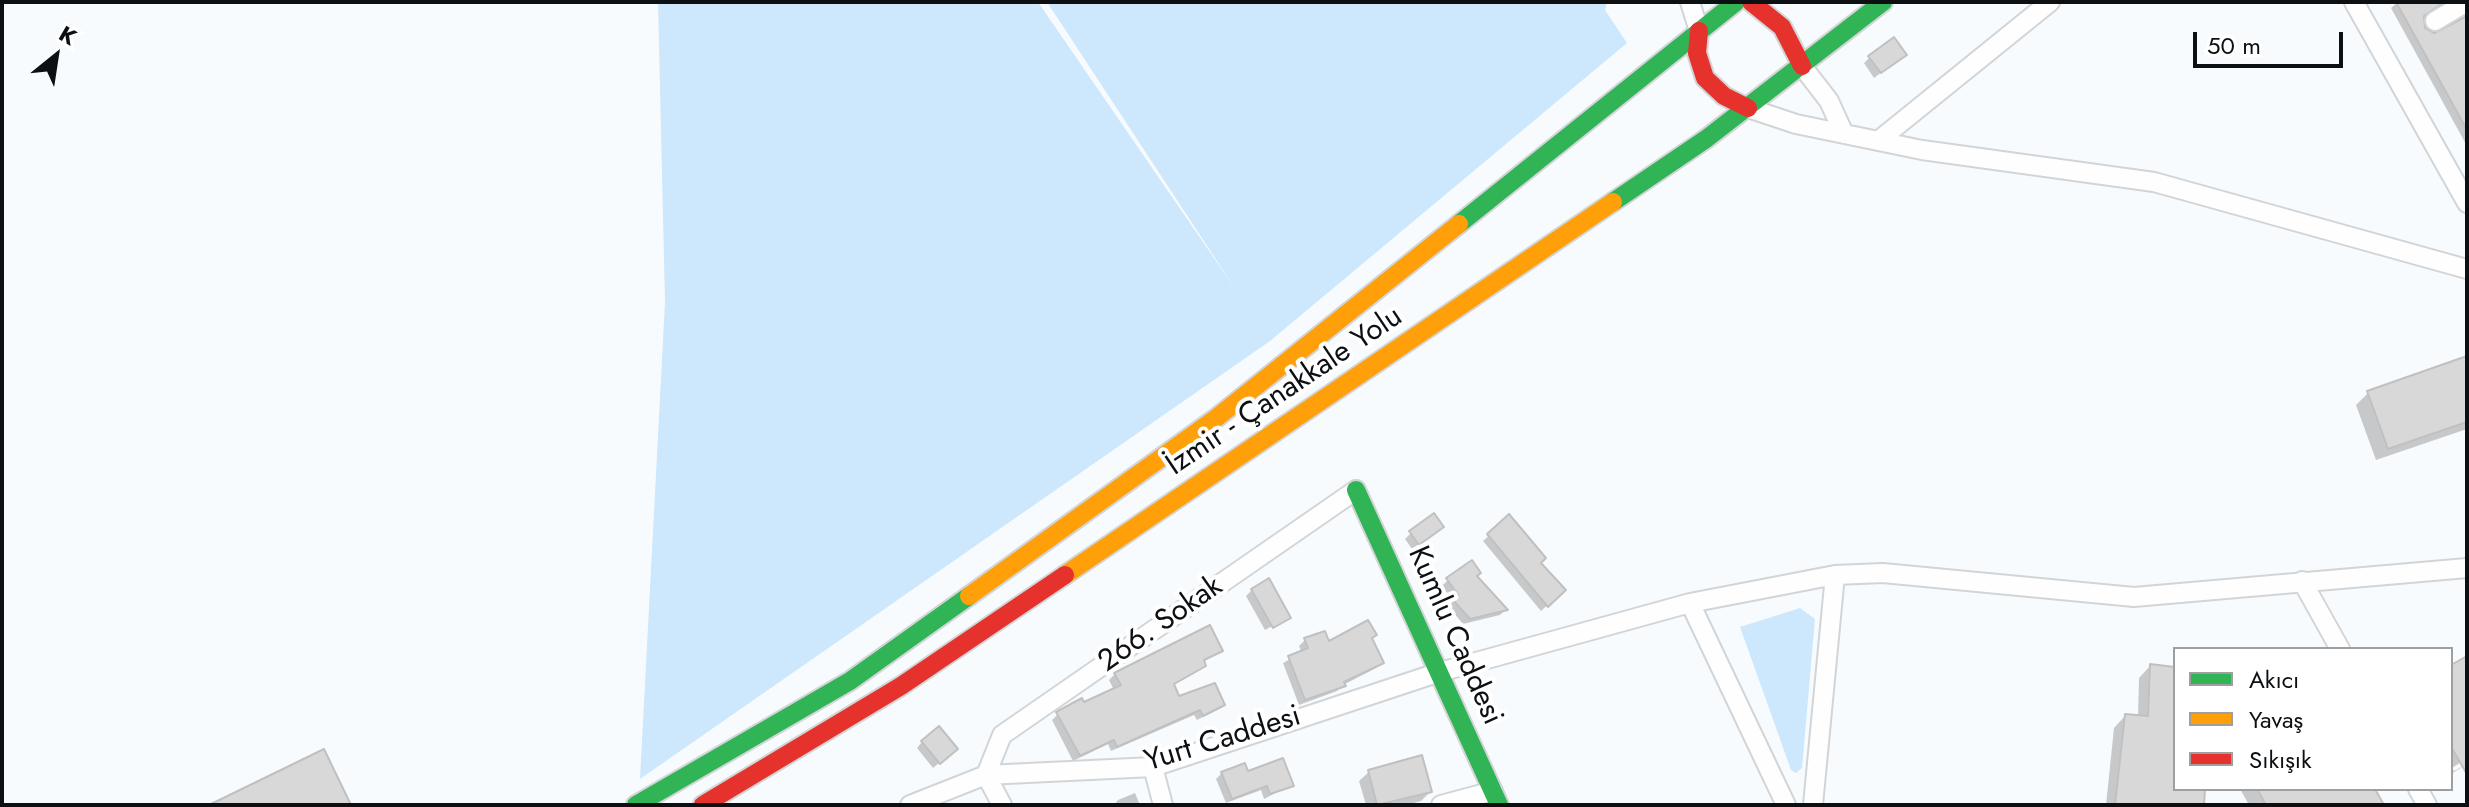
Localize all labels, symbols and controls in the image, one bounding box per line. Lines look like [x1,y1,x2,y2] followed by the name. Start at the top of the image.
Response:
[16,16,96,96] north arrow
[2197,16,2347,66] scale bar
[53,18,83,53] text: K
[2207,28,2261,63] text: 50 m
[1160,300,1410,484] street label: İzmir - Çanakkale Yolu
[1399,541,1509,731] street label: Kumlu Caddesi
[1092,569,1230,681] street label: 266. Sokak
[2173,647,2453,791] legend
[2249,662,2299,697] text: Akıcı
[1141,699,1305,781] street label: Yurt Caddesi
[2249,702,2303,737] text: Yavaş
[2249,742,2312,777] text: Sıkışık

